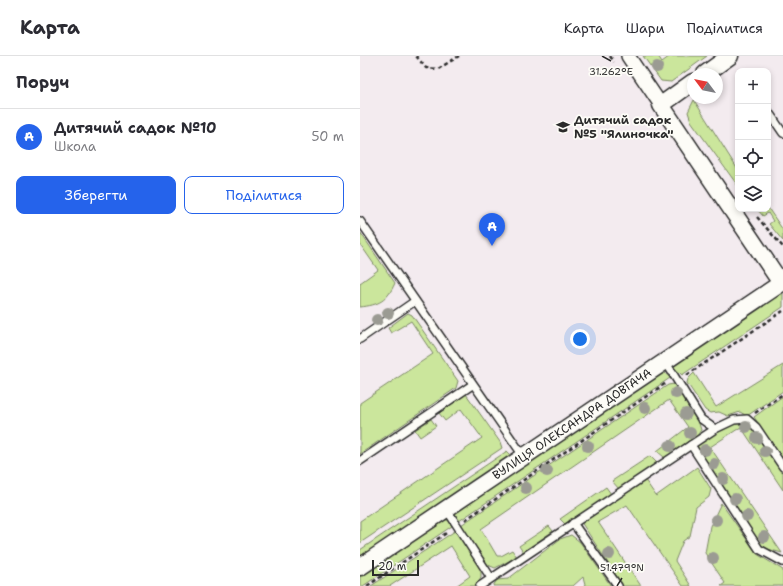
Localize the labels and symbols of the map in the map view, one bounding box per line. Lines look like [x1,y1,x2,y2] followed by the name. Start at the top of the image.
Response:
[589,65,633,78] text: 31.262°E
[687,68,723,104] north arrow
[574,112,674,142] place label: Дитячий садок №5 "Ялиночка"
[555,119,571,135] school or university icon: Дитячий садок №5 "Ялиночка"
[479,213,505,246] pin: A
[570,329,590,349] your location
[489,364,655,483] street label: ВУЛИЦЯ ОЛЕКСАНДРА ДОВГАЧА
[372,558,419,577] scale bar
[600,561,644,574] text: 51.479°N

